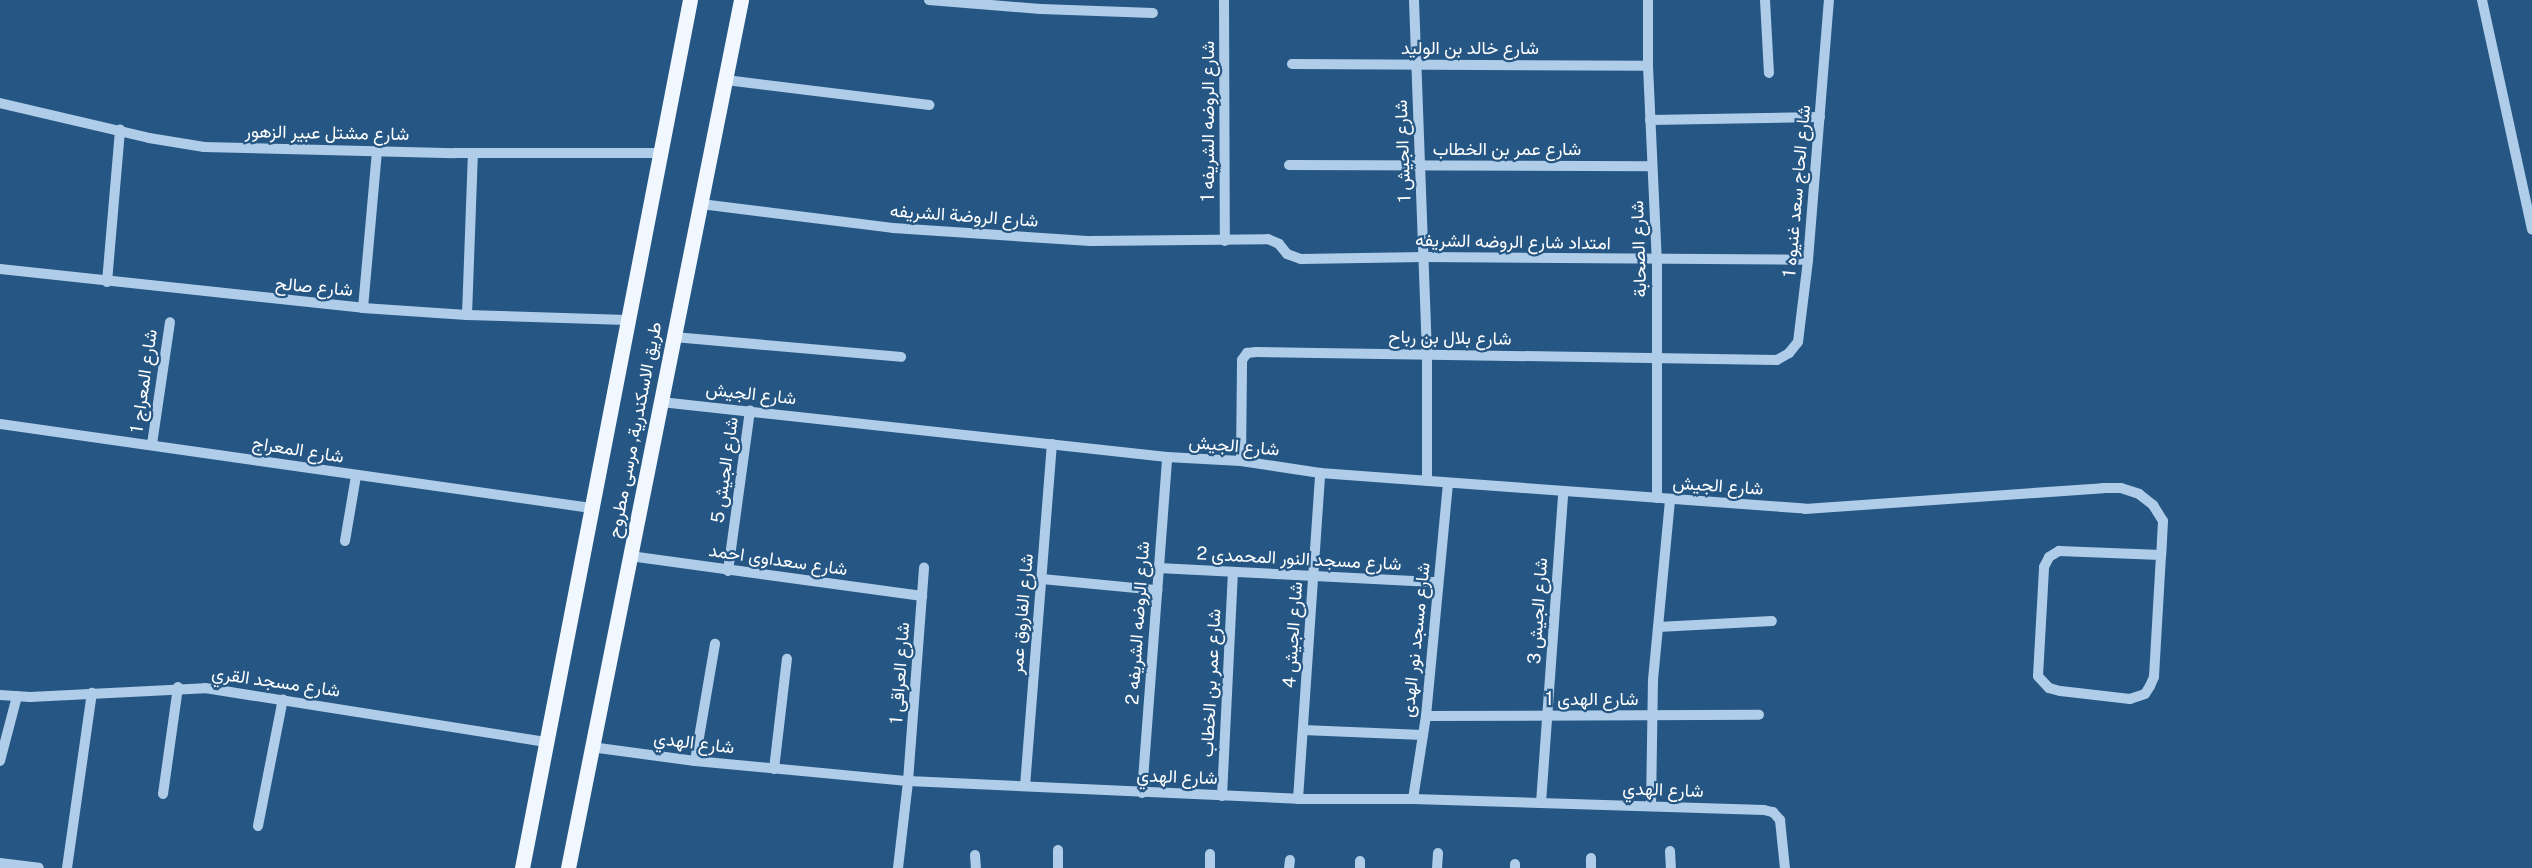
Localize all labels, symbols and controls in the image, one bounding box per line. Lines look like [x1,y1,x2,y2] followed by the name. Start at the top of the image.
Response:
[1401,37,1539,59] street label: شارع خالد بن الوليد
[1197,41,1219,201] street label: شارع الروضه الشريفه 1
[1390,99,1416,203] street label: شارع الجيش 1
[1779,104,1815,278] street label: شارع الحاج سعد غنيوه 1
[245,121,409,145] street label: شارع مشتل عبير الزهور
[1433,138,1581,160] street label: شارع عمر بن الخطاب
[889,200,1039,232] street label: شارع الروضة الشريفه
[1627,200,1651,298] street label: شارع الصحابة
[1415,229,1611,255] street label: امتداد شارع الروضه الشريفه
[274,273,354,301] street label: شارع صالح
[603,320,667,540] street label: طريق الاسكندرية, مرسى مطروح
[1388,326,1512,350] street label: شارع بلال بن رباح
[126,328,162,434] street label: شارع المعراج 1
[705,379,797,409] street label: شارع الجيش
[707,416,743,524] street label: شارع الجيش 5
[1188,431,1280,461] street label: شارع الجيش
[251,432,345,468] street label: شارع المعراج
[1672,472,1764,500] street label: شارع الجيش
[707,540,849,580] street label: شارع سعداوى احمد
[1122,540,1154,706] street label: شارع الروضه الشريفه 2
[1196,543,1402,575] street label: شارع مسجد النور المحمدى 2
[1006,553,1038,675] street label: شارع الفاروق عمر
[1524,557,1552,665] street label: شارع الجيش 3
[1397,561,1435,719] street label: شارع مسجد نور الهدى
[1279,581,1307,689] street label: شارع الجيش 4
[1196,608,1226,758] street label: شارع عمر بن الخطاب
[886,622,914,724] street label: شارع العراقى 1
[210,662,342,702] street label: شارع مسجد القري
[1546,688,1638,710] street label: شارع الهدى 1
[652,727,736,759] street label: شارع الهدي
[1136,765,1218,789] street label: شارع الهدي
[1622,778,1704,802] street label: شارع الهدي

